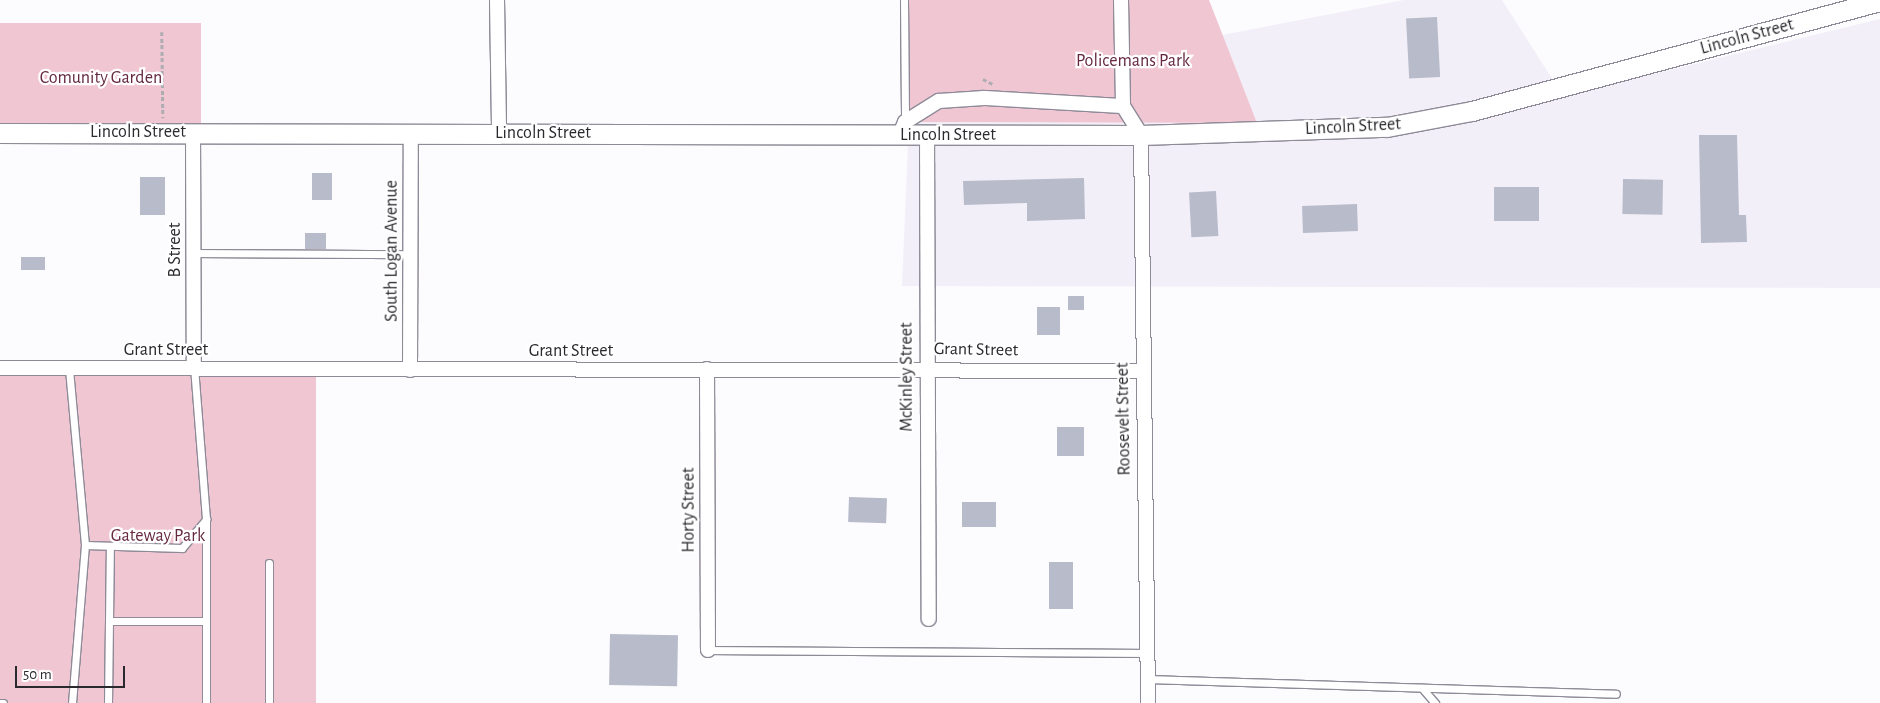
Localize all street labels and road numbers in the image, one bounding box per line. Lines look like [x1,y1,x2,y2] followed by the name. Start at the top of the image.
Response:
[1698,14,1796,60] street label: Lincoln Street
[1305,114,1401,140] street label: Lincoln Street
[90,121,186,143] street label: Lincoln Street
[495,122,591,144] street label: Lincoln Street
[900,124,996,146] street label: Lincoln Street
[381,180,403,322] street label: South Logan Avenue
[164,222,186,278] street label: B Street
[896,322,918,432] street label: McKinley Street
[934,338,1018,362] street label: Grant Street
[124,339,208,361] street label: Grant Street
[529,340,613,362] street label: Grant Street
[1112,362,1136,476] street label: Roosevelt Street
[678,467,700,553] street label: Horty Street

